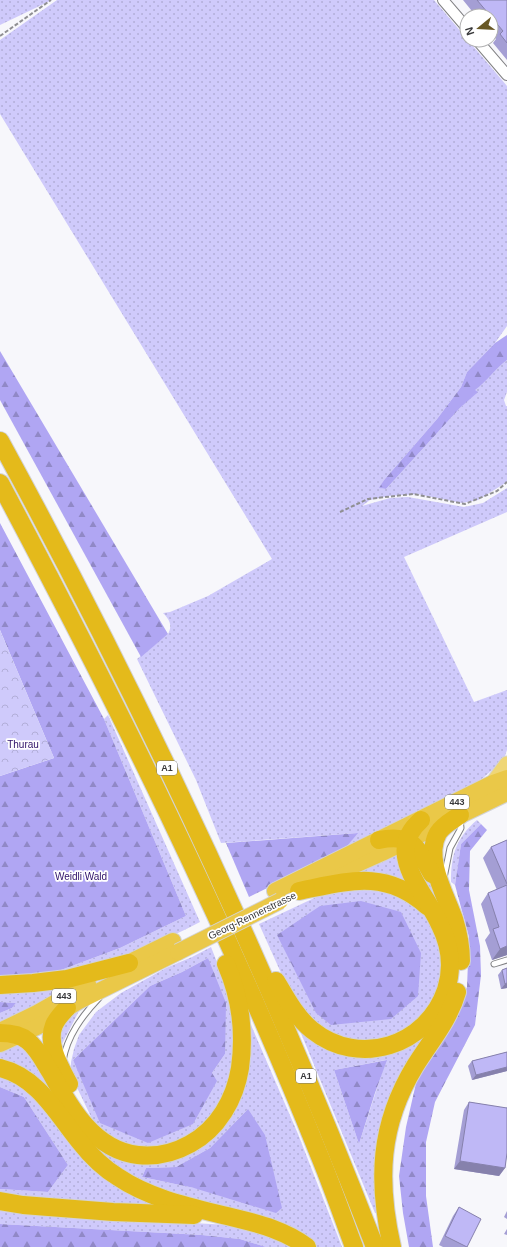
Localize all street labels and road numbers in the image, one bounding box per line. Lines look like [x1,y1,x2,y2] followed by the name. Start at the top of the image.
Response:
[157,761,177,775] road number: A1
[445,795,469,809] road number: 443
[207,889,298,941] street label: Georg-Rennerstrasse
[52,989,76,1003] road number: 443
[296,1069,316,1083] road number: A1

